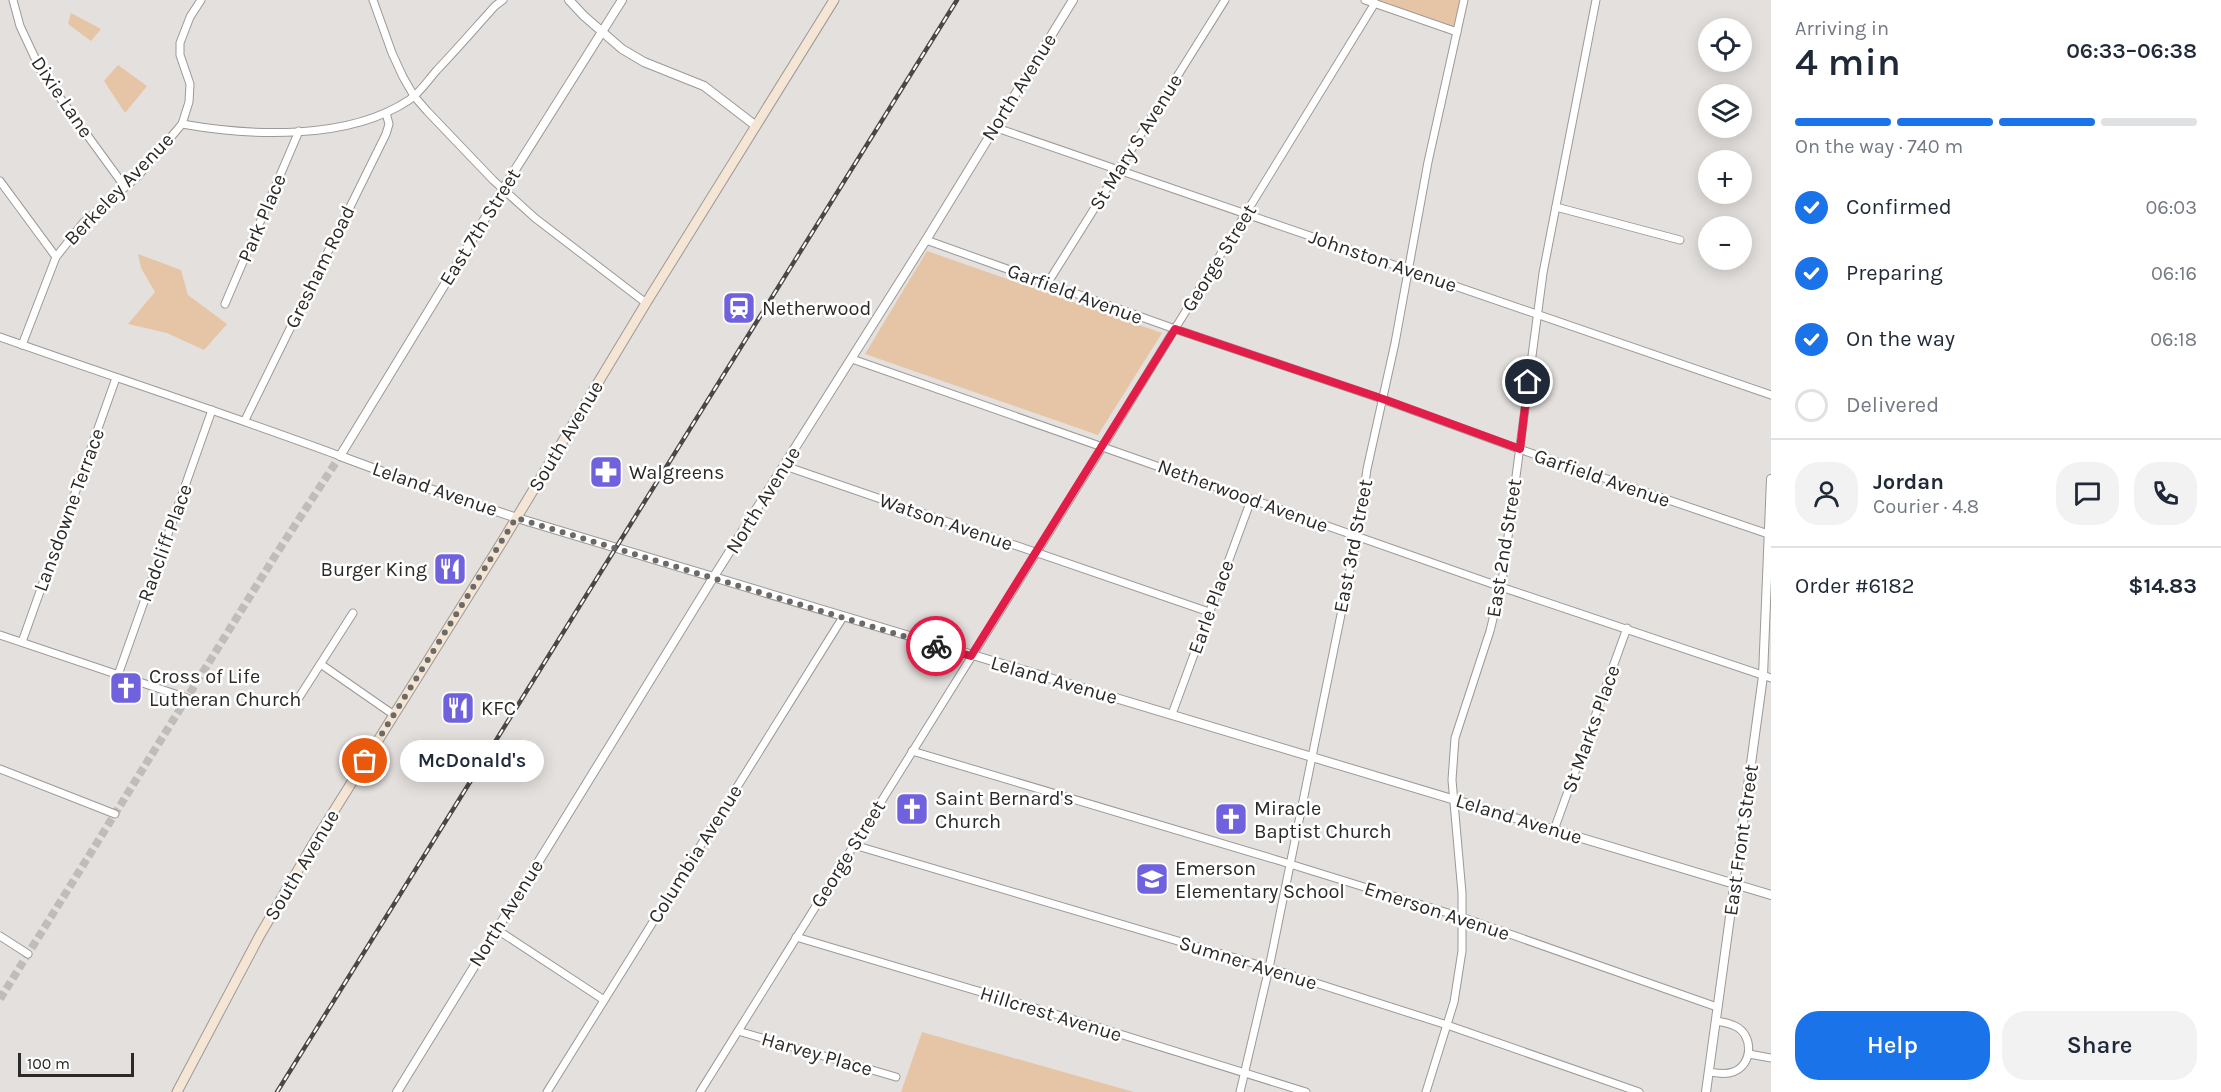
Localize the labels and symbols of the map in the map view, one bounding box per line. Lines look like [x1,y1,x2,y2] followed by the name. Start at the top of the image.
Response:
[977,29,1061,145] street label: North Avenue
[26,52,98,142] street label: Dixie Lane
[1085,70,1187,214] street label: St Mary S Avenue
[60,128,178,250] street label: Berkeley Avenue
[435,164,525,290] street label: East 7th Street
[233,170,291,266] street label: Park Place
[1177,200,1261,316] street label: George Street
[280,202,360,332] street label: Gresham Road
[1306,225,1460,297] street label: Johnston Avenue
[1004,259,1146,329] street label: Garfield Avenue
[721,290,757,326] station icon: Netherwood
[762,297,871,320] place label: Netherwood
[1502,356,1553,407] pin
[524,376,608,496] street label: South Avenue
[29,425,109,595] street label: Lansdowne Terrace
[721,442,805,558] street label: North Avenue
[1531,444,1673,512] street label: Garfield Avenue
[588,454,624,490] pharmacy icon: Walgreens
[1155,454,1331,538] street label: Netherwood Avenue
[369,457,501,521] street label: Leland Avenue
[629,461,725,484] place label: Walgreens
[1329,477,1377,615] street label: East 3rd Street
[1482,477,1526,619] street label: East 2nd Street
[133,481,197,605] street label: Radcliff Place
[876,488,1016,556] street label: Watson Avenue
[432,551,468,587] restaurant icon: Burger King
[1183,557,1239,657] street label: Earle Place
[321,558,427,581] place label: Burger King
[906,616,966,676] courier
[988,651,1120,709] street label: Leland Avenue
[1557,662,1625,796] street label: St Marks Place
[149,665,301,711] place label: Cross of Life Lutheran Church
[108,670,144,706] church icon: Cross of Life Lutheran Church
[440,690,476,726] restaurant icon: KFC
[481,697,516,720] place label: KFC
[339,735,390,786] pin
[401,740,545,782] callout: McDonald's
[1719,762,1763,917] street label: East Front Street
[643,780,747,928] street label: Columbia Avenue
[935,787,1074,833] place label: Saint Bernard's Church
[1453,789,1585,849] street label: Leland Avenue
[894,791,930,827] church icon: Saint Bernard's Church
[806,796,890,912] street label: George Street
[1254,797,1391,843] place label: Miracle Baptist Church
[1213,801,1249,837] church icon: Miracle Baptist Church
[260,805,344,925] street label: South Avenue
[464,855,548,971] street label: North Avenue
[1175,857,1345,903] place label: Emerson Elementary School
[1134,861,1170,897] school or university icon: Emerson Elementary School
[1361,877,1513,945] street label: Emerson Avenue
[1176,931,1320,995] street label: Sumner Avenue
[977,982,1125,1046] street label: Hillcrest Avenue
[759,1027,875,1081] street label: Harvey Place
[18,1050,134,1078] scale bar

